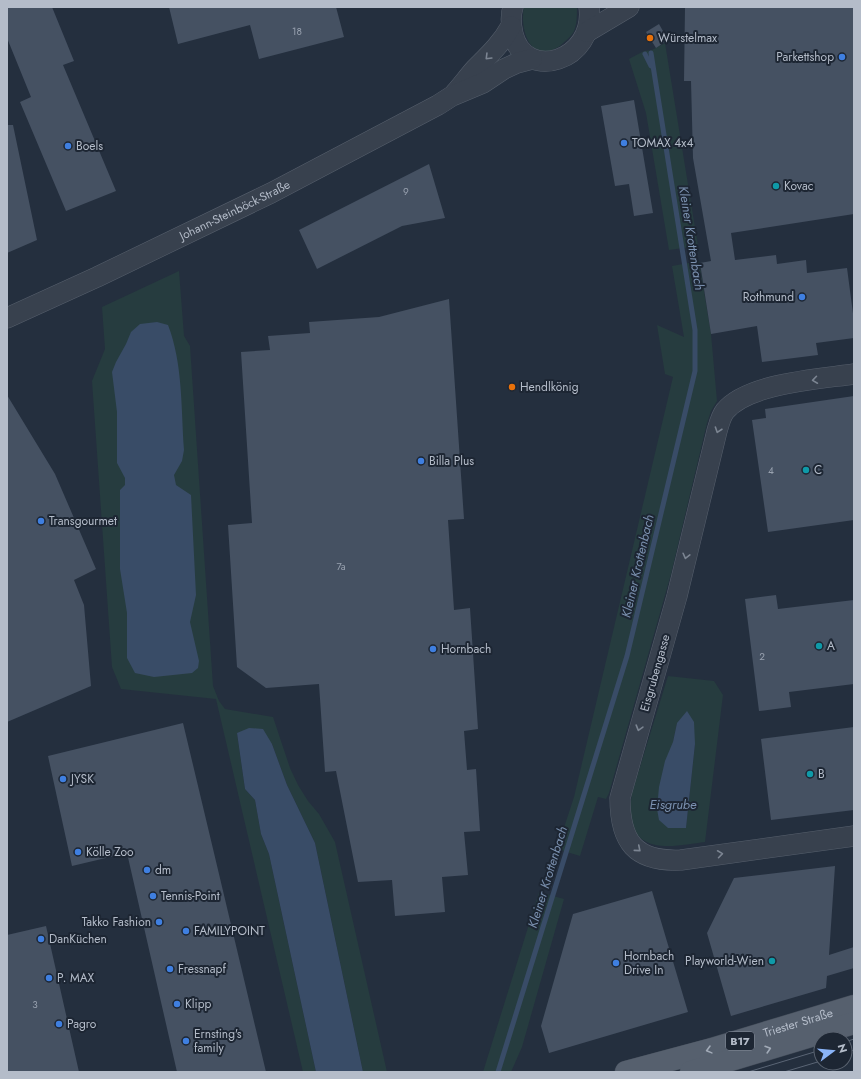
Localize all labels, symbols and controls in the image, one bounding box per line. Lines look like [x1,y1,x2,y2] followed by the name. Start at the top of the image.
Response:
[292,24,302,39] house number: 18
[658,29,718,47] place label: Würstelmax
[645,33,655,43] marker: Würstelmax
[776,48,834,66] place label: Parkettshop
[485,52,493,60] one-way arrow
[837,52,847,62] marker: Parkettshop
[632,134,693,152] place label: TOMAX 4x4
[76,137,103,155] place label: Boels
[619,138,629,148] marker: TOMAX 4x4
[63,141,73,151] marker: Boels
[175,176,293,246] street label: Johann-Steinböck-Straße
[784,177,814,195] place label: Kovac
[771,181,781,191] marker: Kovac
[403,184,409,199] house number: 9
[674,184,709,292] water label: Kleiner Krottenbach
[743,288,794,306] place label: Rothmund
[797,292,807,302] marker: Rothmund
[812,375,818,384] one-way arrow
[520,378,579,396] place label: Hendlkönig
[507,382,517,392] marker: Hendlkönig
[714,426,722,433] one-way arrow
[429,452,474,470] place label: Billa Plus
[416,456,426,466] marker: Billa Plus
[814,461,822,479] place label: C
[768,463,774,478] house number: 4
[801,465,811,475] marker: C
[49,512,117,530] place label: Transgourmet
[616,512,659,620] water label: Kleiner Krottenbach
[36,516,46,526] marker: Transgourmet
[683,553,691,559] one-way arrow
[336,559,346,574] house number: 7a
[635,632,675,714] street label: Eisgrubengasse
[827,637,835,655] place label: A
[441,640,491,658] place label: Hornbach
[814,641,824,651] marker: A
[428,644,438,654] marker: Hornbach
[759,649,765,664] house number: 2
[635,724,644,731] one-way arrow
[818,765,825,783] place label: B
[805,769,815,779] marker: B
[69,770,94,788] place label: JYSK
[58,774,68,784] marker: JYSK
[649,795,697,814] water label: Eisgrube
[523,824,572,930] water label: Kleiner Krottenbach
[86,843,134,861] place label: Kölle Zoo
[634,845,641,852] one-way arrow
[73,847,83,857] marker: Kölle Zoo
[717,850,723,859] one-way arrow
[155,861,171,879] place label: dm
[142,865,152,875] marker: dm
[161,887,220,905] place label: Tennis-Point
[148,891,158,901] marker: Tennis-Point
[82,913,151,931] place label: Takko Fashion
[154,917,164,927] marker: Takko Fashion
[194,922,265,940] place label: FAMILYPOINT
[181,926,191,936] marker: FAMILYPOINT
[49,930,107,948] place label: DanKüchen
[36,934,46,944] marker: DanKüchen
[624,947,674,979] place label: Hornbach Drive In
[685,952,764,970] place label: Playworld-Wien
[767,956,777,966] marker: Playworld-Wien
[611,958,621,968] marker: Hornbach Drive In
[178,960,226,978] place label: Fressnapf
[165,964,175,974] marker: Fressnapf
[57,969,95,987] place label: P. MAX
[44,973,54,983] marker: P. MAX
[185,995,212,1013] place label: Klipp
[32,997,38,1012] house number: 3
[172,999,182,1009] marker: Klipp
[761,1004,835,1042] street label: Triester Straße
[67,1015,97,1033] place label: Pagro
[54,1019,64,1029] marker: Pagro
[194,1025,242,1057] place label: Ernsting's family
[813,1031,853,1071] north arrow
[726,1032,754,1050] road number: B17
[181,1036,191,1046] marker: Ernsting's family
[834,1042,852,1055] text: N
[706,1045,713,1054] one-way arrow
[764,1045,771,1054] one-way arrow

